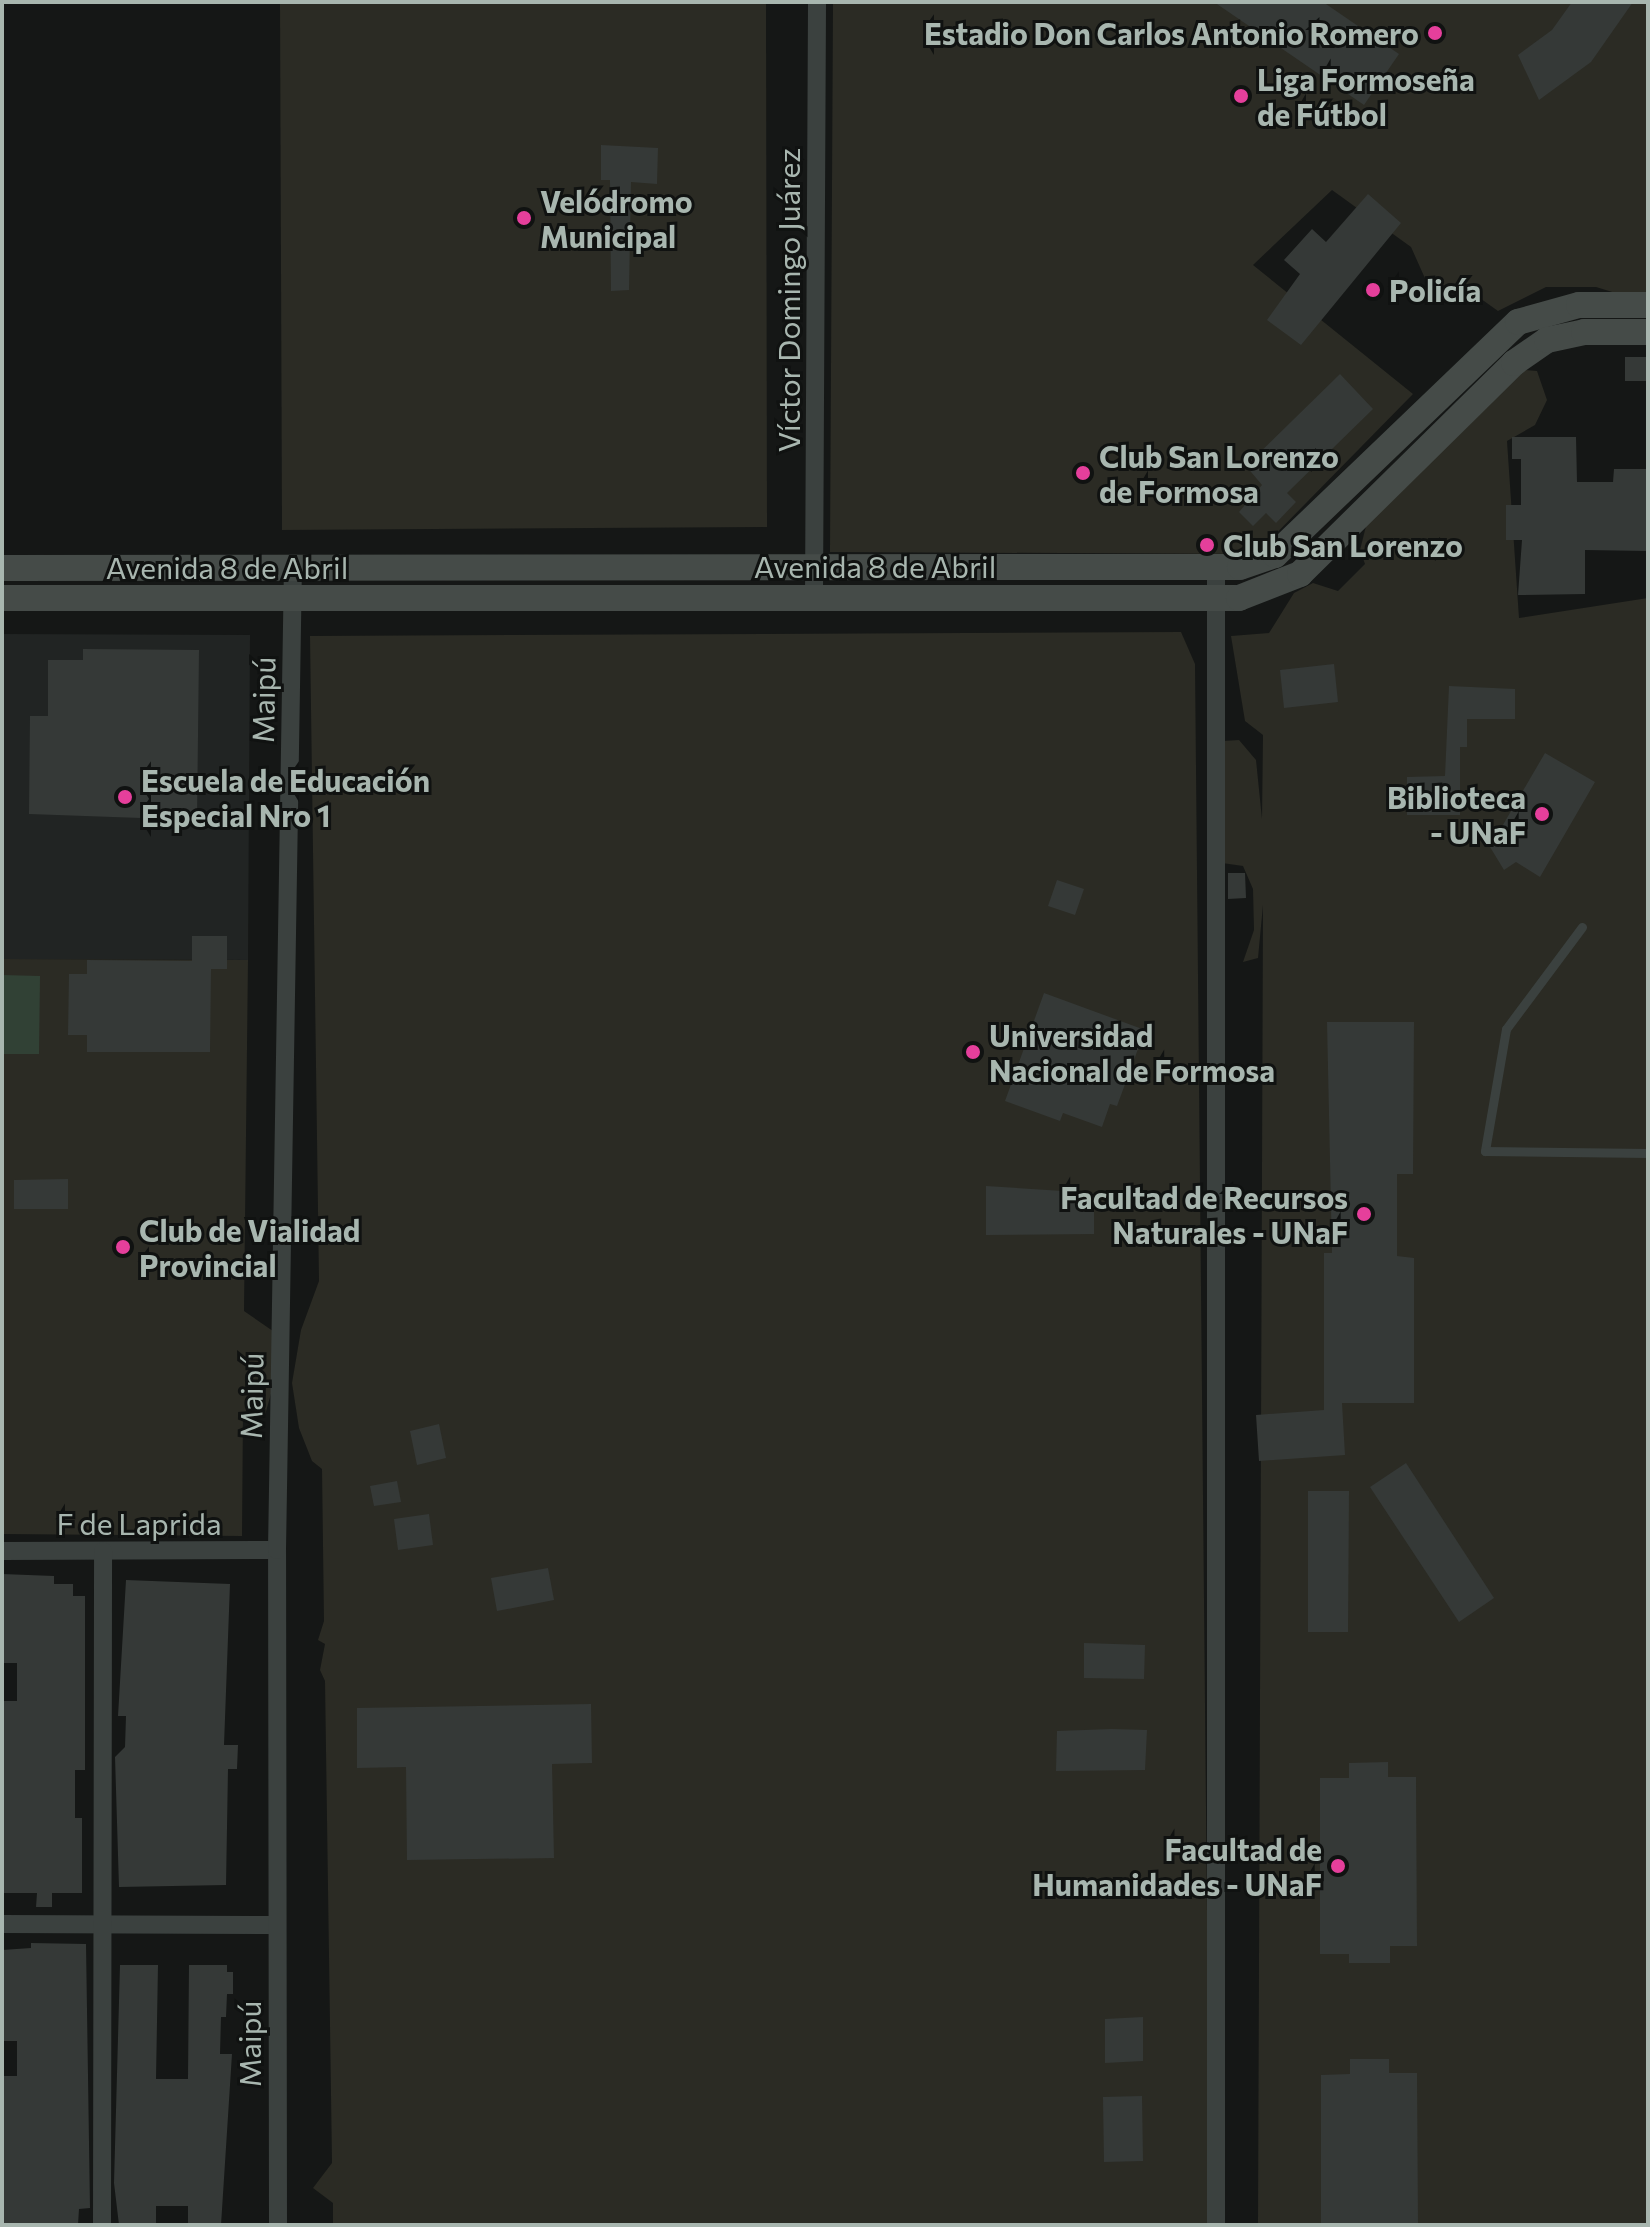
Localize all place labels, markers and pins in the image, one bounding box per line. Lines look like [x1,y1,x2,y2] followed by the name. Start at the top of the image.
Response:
[924,15,1419,51] place label: Estadio Don Carlos Antonio Romero
[1426,24,1444,42] marker: Estadio Don Carlos Antonio Romero
[1257,61,1475,132] place label: Liga Formoseña de Fútbol
[1232,87,1250,105] marker: Liga Formoseña de Fútbol
[540,183,693,254] place label: Velódromo Municipal
[515,209,533,227] marker: Velódromo Municipal
[1389,272,1481,308] place label: Policía
[1364,281,1382,299] marker: Policía
[1099,438,1339,508] place label: Club San Lorenzo de Formosa
[1074,464,1092,482] marker: Club San Lorenzo de Formosa
[1223,527,1463,563] place label: Club San Lorenzo
[1198,536,1216,554] marker: Club San Lorenzo
[141,762,430,832] place label: Escuela de Educación Especial Nro 1
[1387,779,1526,850] place label: Biblioteca - UNaF
[116,788,134,806] marker: Escuela de Educación Especial Nro 1
[1533,805,1551,823] marker: Biblioteca - UNaF
[989,1017,1275,1088] place label: Universidad Nacional de Formosa
[964,1043,982,1061] marker: Universidad Nacional de Formosa
[1060,1179,1348,1250] place label: Facultad de Recursos Naturales - UNaF
[1355,1205,1373,1223] marker: Facultad de Recursos Naturales - UNaF
[139,1212,360,1282] place label: Club de Vialidad Provincial
[114,1238,132,1256] marker: Club de Vialidad Provincial
[1032,1831,1322,1902] place label: Facultad de Humanidades - UNaF
[1329,1857,1347,1875] marker: Facultad de Humanidades - UNaF

